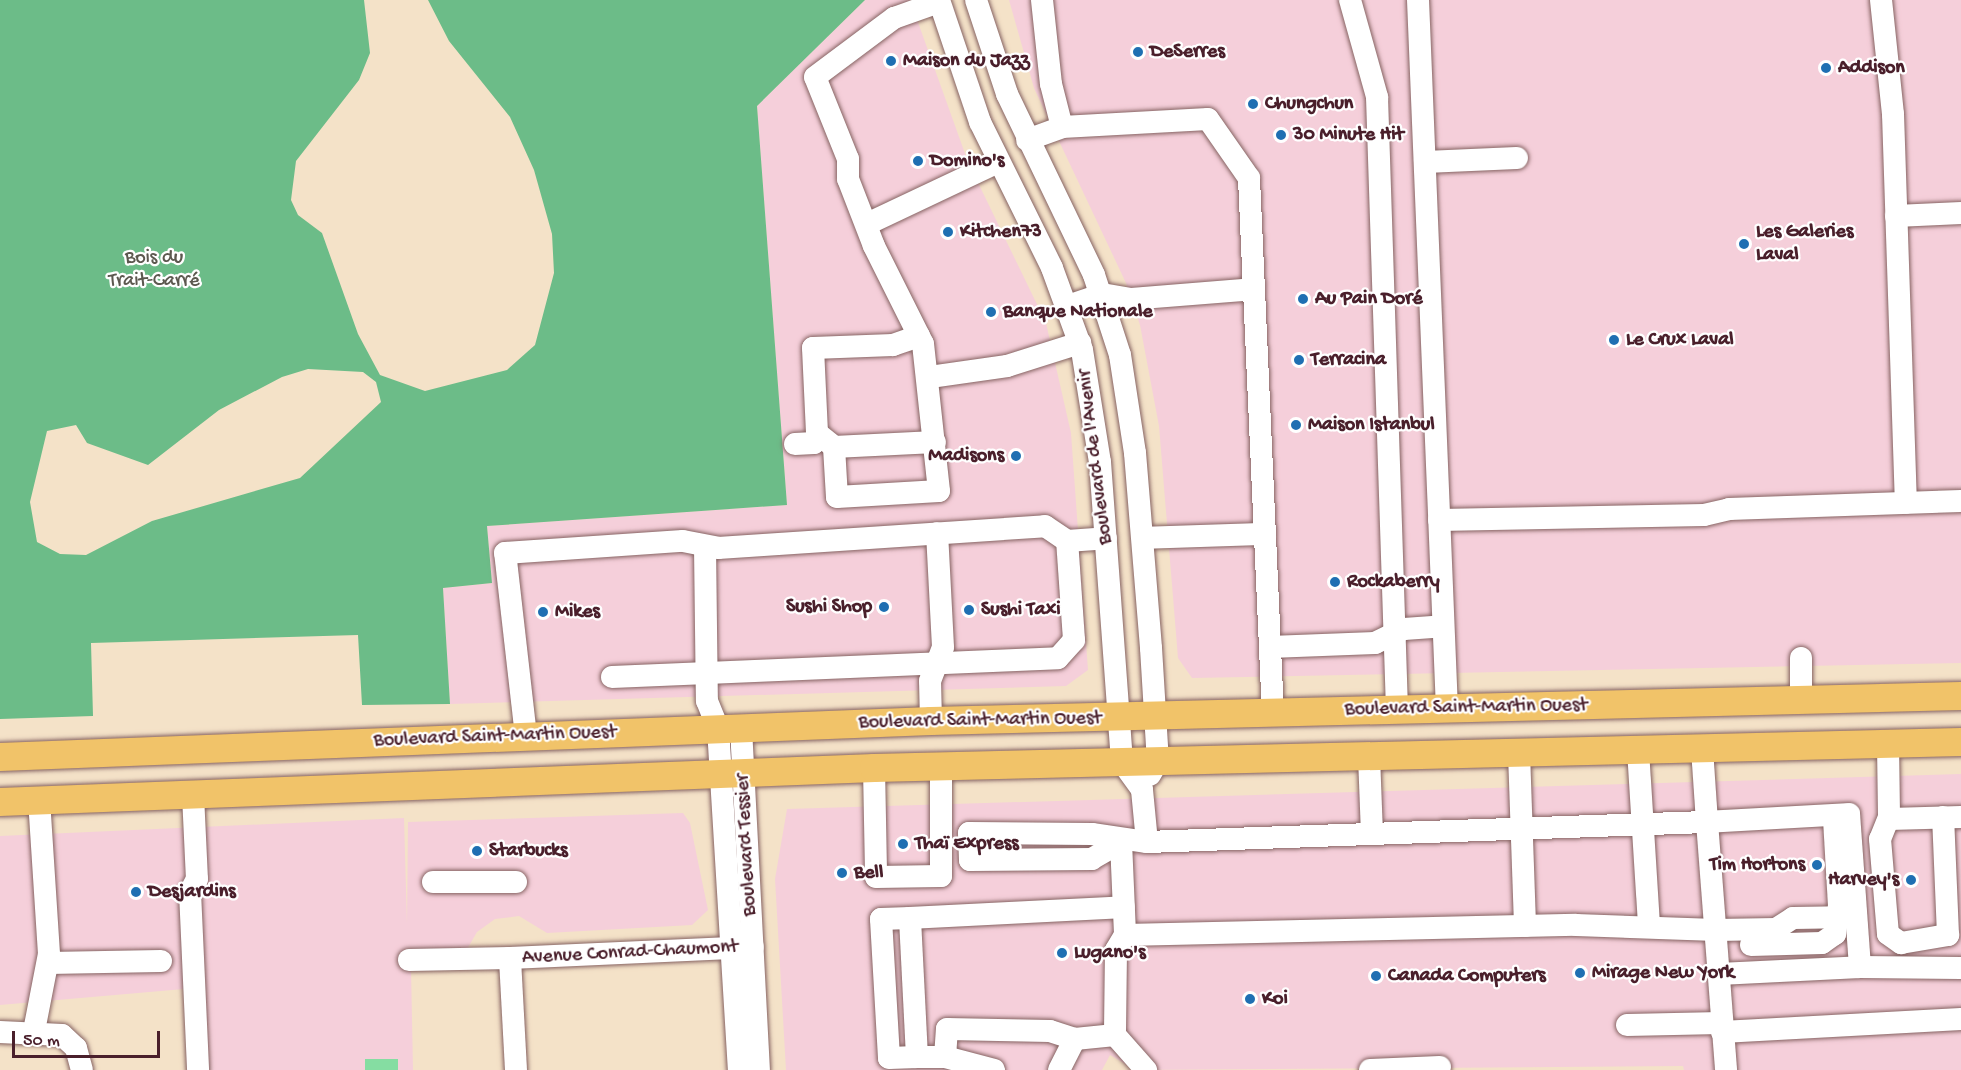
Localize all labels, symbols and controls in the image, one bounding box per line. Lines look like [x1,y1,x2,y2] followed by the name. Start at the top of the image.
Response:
[1150,40,1225,64] place label: DeSerres
[1131,45,1145,59] marker: DeSerres
[903,49,1029,73] place label: Maison du Jazz
[884,54,898,68] marker: Maison du Jazz
[1838,56,1905,80] place label: Addison
[1819,61,1833,75] marker: Addison
[1265,92,1353,116] place label: Chungchun
[1246,97,1260,111] marker: Chungchun
[1293,123,1404,147] place label: 30 Minute Hit
[1274,128,1288,142] marker: 30 Minute Hit
[930,149,1004,173] place label: Domino's
[911,154,925,168] marker: Domino's
[960,220,1042,244] place label: Kitchen73
[1756,220,1853,267] place label: Les Galeries Laval
[941,225,955,239] marker: Kitchen73
[1737,237,1751,251] marker: Les Galeries Laval
[108,246,200,293] park label: Bois du Trait-Carré
[1315,287,1422,311] place label: Au Pain Doré
[1296,292,1310,306] marker: Au Pain Doré
[1003,300,1153,324] place label: Banque Nationale
[984,305,998,319] marker: Banque Nationale
[1626,328,1734,352] place label: Le Crux Laval
[1607,333,1621,347] marker: Le Crux Laval
[1311,348,1386,372] place label: Terracina
[1292,353,1306,367] marker: Terracina
[1073,368,1119,546] street label: Boulevard de l'Avenir
[1308,413,1435,437] place label: Maison Istanbul
[1289,418,1303,432] marker: Maison Istanbul
[928,444,1004,468] place label: Madisons
[1009,449,1023,463] marker: Madisons
[1347,570,1440,594] place label: Rockaberry
[1328,575,1342,589] marker: Rockaberry
[786,595,872,619] place label: Sushi Shop
[981,598,1060,622] place label: Sushi Taxi
[555,600,600,624] place label: Mikes
[877,600,891,614] marker: Sushi Shop
[962,603,976,617] marker: Sushi Taxi
[536,605,550,619] marker: Mikes
[1344,694,1588,722] street label: Boulevard Saint-Martin Ouest
[858,707,1102,735] street label: Boulevard Saint-Martin Ouest
[373,721,617,753] street label: Boulevard Saint-Martin Ouest
[731,773,763,917] street label: Boulevard Tessier
[915,832,1019,856] place label: Thaï Express
[896,837,910,851] marker: Thaï Express
[489,839,568,863] place label: Starbucks
[470,844,484,858] marker: Starbucks
[1710,853,1805,877] place label: Tim Hortons
[1810,858,1824,872] marker: Tim Hortons
[854,861,883,885] place label: Bell
[835,866,849,880] marker: Bell
[1828,868,1899,892] place label: Harvey's
[1904,873,1918,887] marker: Harvey's
[148,880,236,904] place label: Desjardins
[129,885,143,899] marker: Desjardins
[521,935,739,971] street label: Avenue Conrad-Chaumont
[1074,941,1146,965] place label: Lugano's
[1055,946,1069,960] marker: Lugano's
[1592,961,1734,985] place label: Mirage New York
[1388,964,1546,988] place label: Canada Computers
[1573,966,1587,980] marker: Mirage New York
[1369,969,1383,983] marker: Canada Computers
[1262,987,1288,1011] place label: Koi
[1243,992,1257,1006] marker: Koi
[15,1019,164,1057] scale bar
[23,1031,60,1052] text: 50 m

